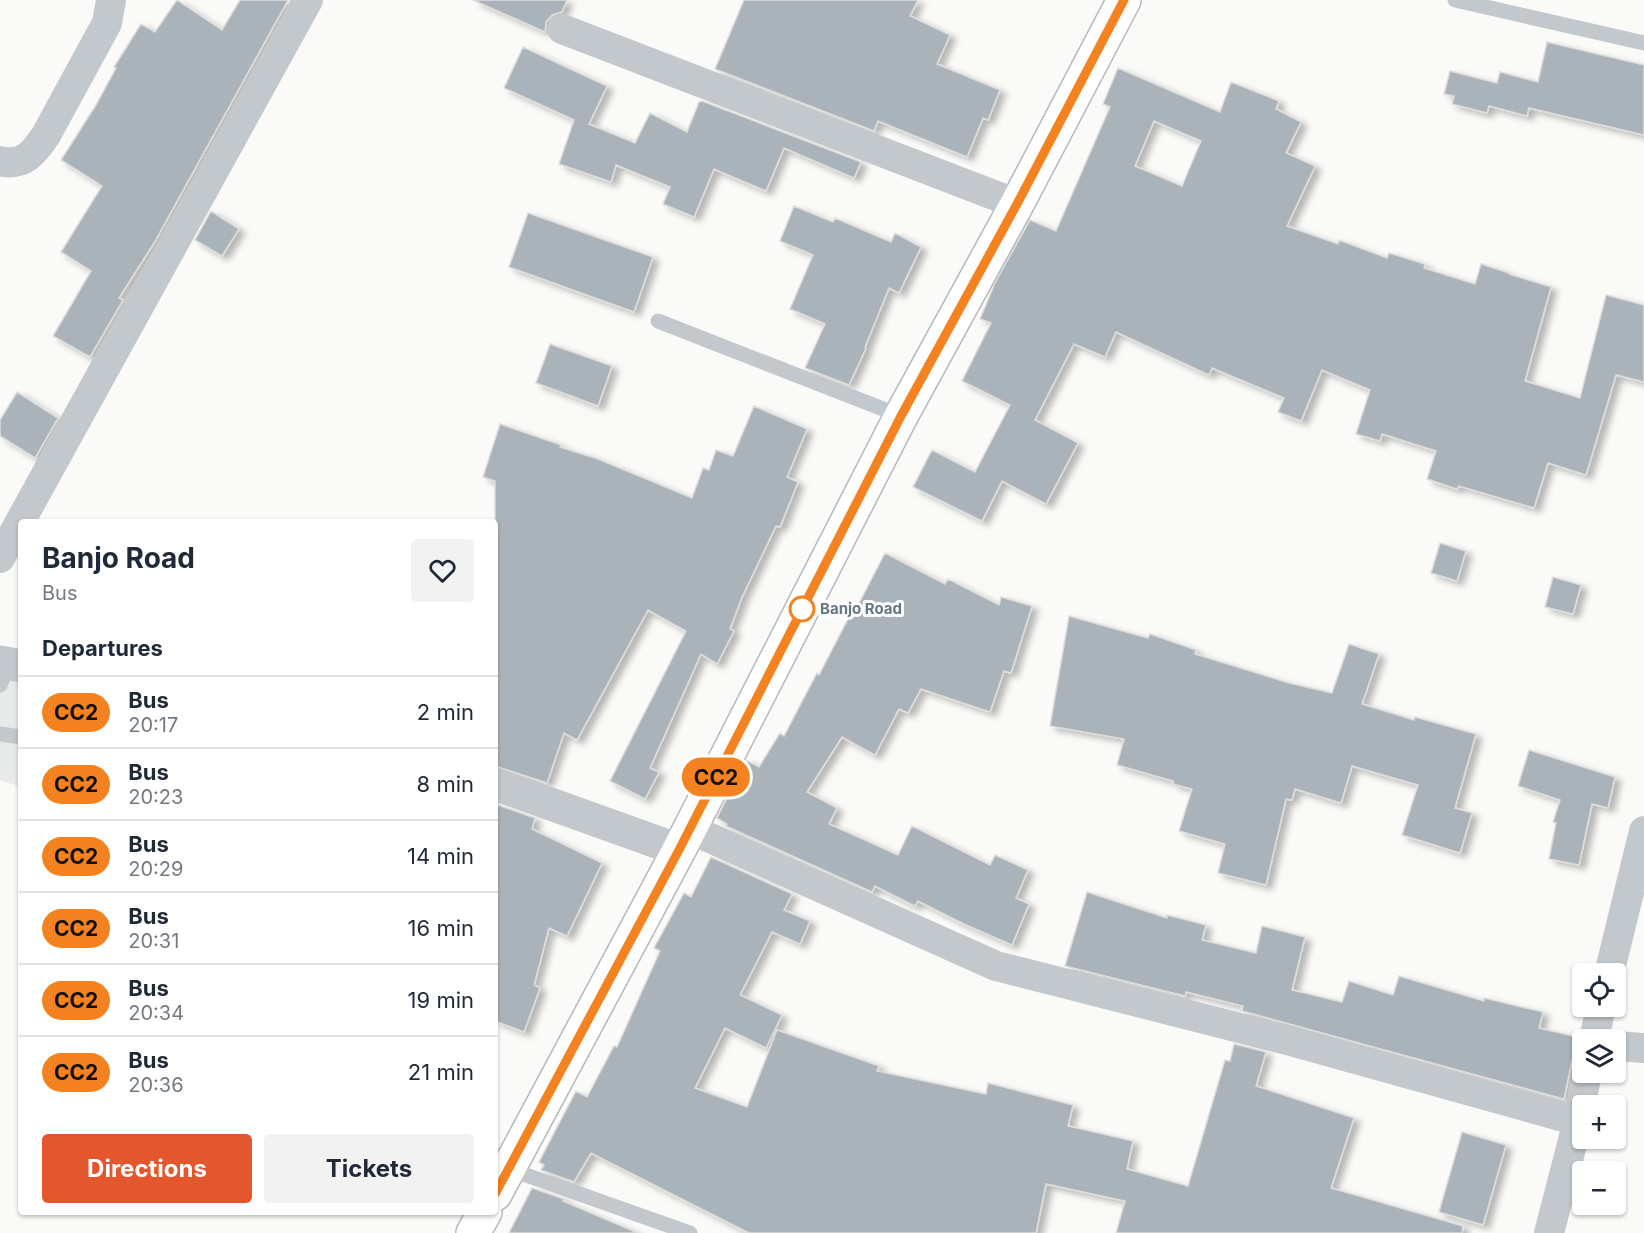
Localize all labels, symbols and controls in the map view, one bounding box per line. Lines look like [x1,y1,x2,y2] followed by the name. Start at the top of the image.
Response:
[411,539,474,602] button: heart
[42,541,195,575] text: Banjo Road
[42,581,77,605] text: Bus
[789,596,815,622] marker: Banjo Road
[820,599,902,618] place label: Banjo Road
[42,635,163,661] text: Departures
[128,687,169,713] text: Bus
[417,699,474,725] text: 2 min
[54,700,98,725] text: CC2
[128,713,178,737] text: 20:17
[682,758,750,796] line badge: CC2
[128,759,169,785] text: Bus
[694,765,738,790] text: CC2
[417,771,474,797] text: 8 min
[54,772,98,797] text: CC2
[128,785,183,809] text: 20:23
[128,831,169,857] text: Bus
[407,843,474,869] text: 14 min
[54,844,98,869] text: CC2
[128,857,183,881] text: 20:29
[128,903,169,929] text: Bus
[408,915,474,941] text: 16 min
[54,916,98,941] text: CC2
[128,929,179,953] text: 20:31
[1572,963,1626,1215] map controls
[1572,963,1626,1017] button: locate
[128,975,169,1001] text: Bus
[408,987,474,1013] text: 19 min
[54,988,98,1013] text: CC2
[128,1001,184,1025] text: 20:34
[1572,1029,1626,1083] button: layers
[128,1047,169,1073] text: Bus
[408,1059,474,1085] text: 21 min
[54,1060,98,1085] text: CC2
[128,1073,184,1097] text: 20:36
[1572,1095,1626,1149] button: +
[42,1134,252,1203] button: Directions
[264,1134,474,1203] button: Tickets
[1572,1161,1626,1215] button: −

